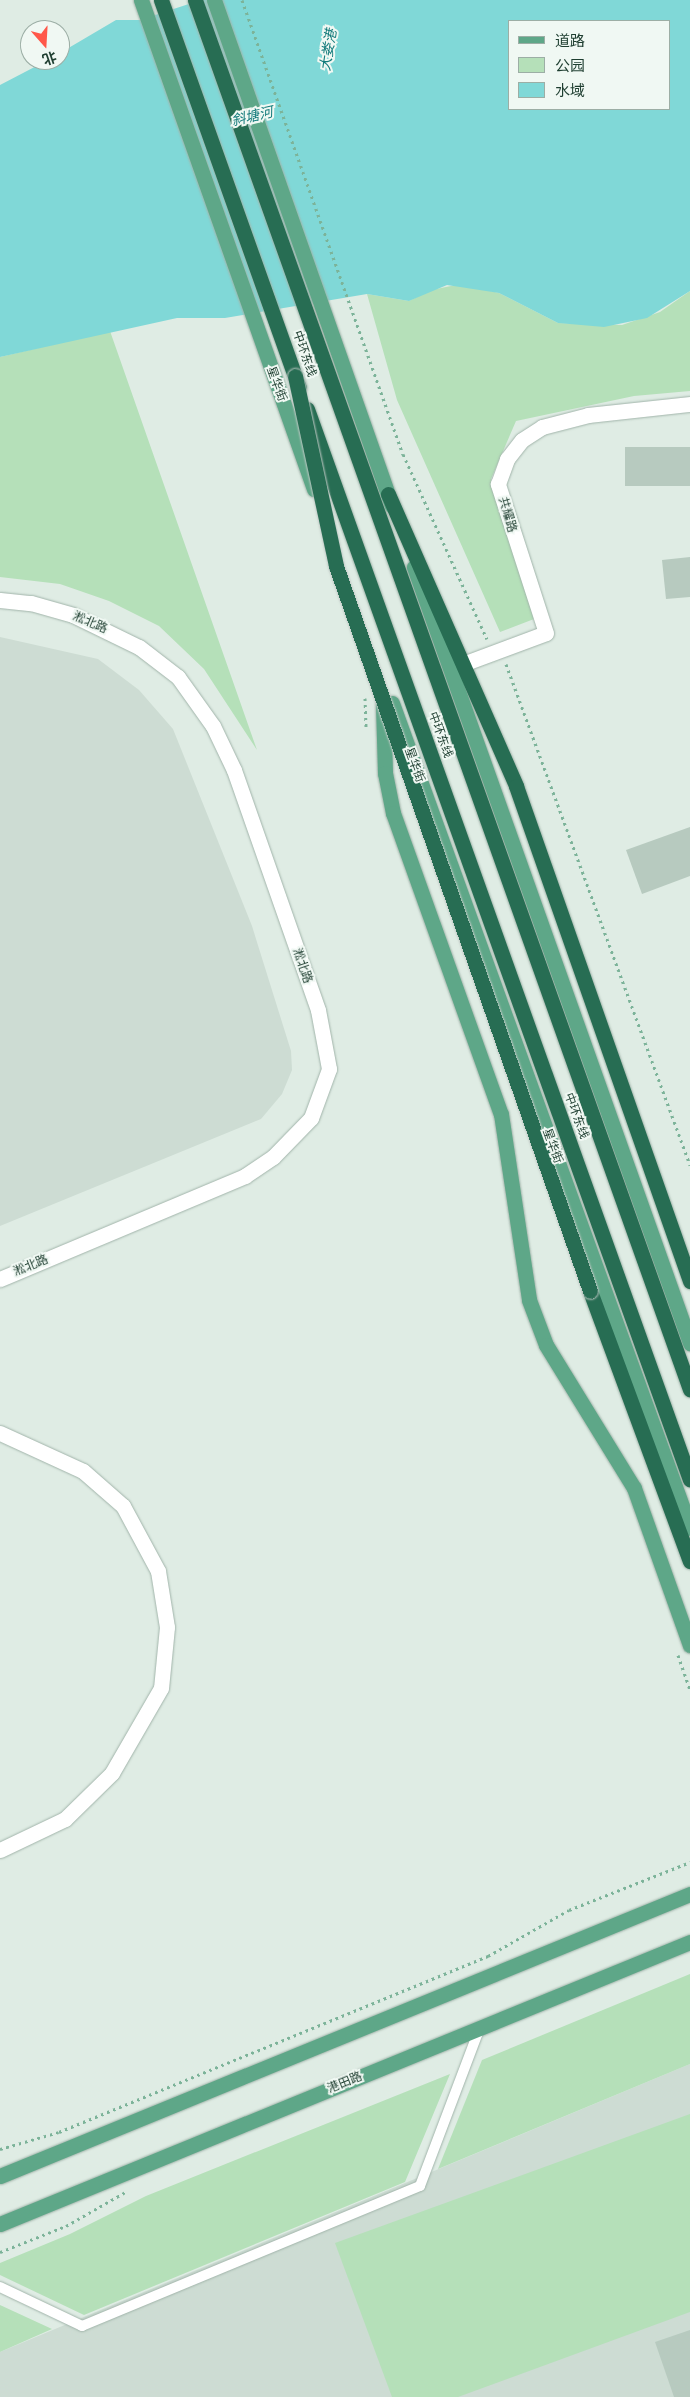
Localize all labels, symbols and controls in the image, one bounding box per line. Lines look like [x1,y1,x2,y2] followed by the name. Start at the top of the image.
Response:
[20,20,70,70] north arrow
[508,20,670,110] legend
[316,28,340,72] water label: 大娄港
[555,30,585,51] text: 道路
[40,47,59,69] text: 北
[555,55,585,76] text: 公园
[555,80,585,101] text: 水域
[230,103,274,129] water label: 斜塘河
[289,329,319,379] street label: 中环东线
[263,365,289,403] street label: 星华街
[495,496,519,534] street label: 共耀路
[71,609,109,637] street label: 淞北路
[425,710,455,760] street label: 中环东线
[401,746,427,784] street label: 星华街
[289,947,315,985] street label: 淞北路
[561,1091,591,1141] street label: 中环东线
[539,1127,565,1165] street label: 星华街
[12,1253,50,1279] street label: 淞北路
[326,2070,364,2096] street label: 港田路

